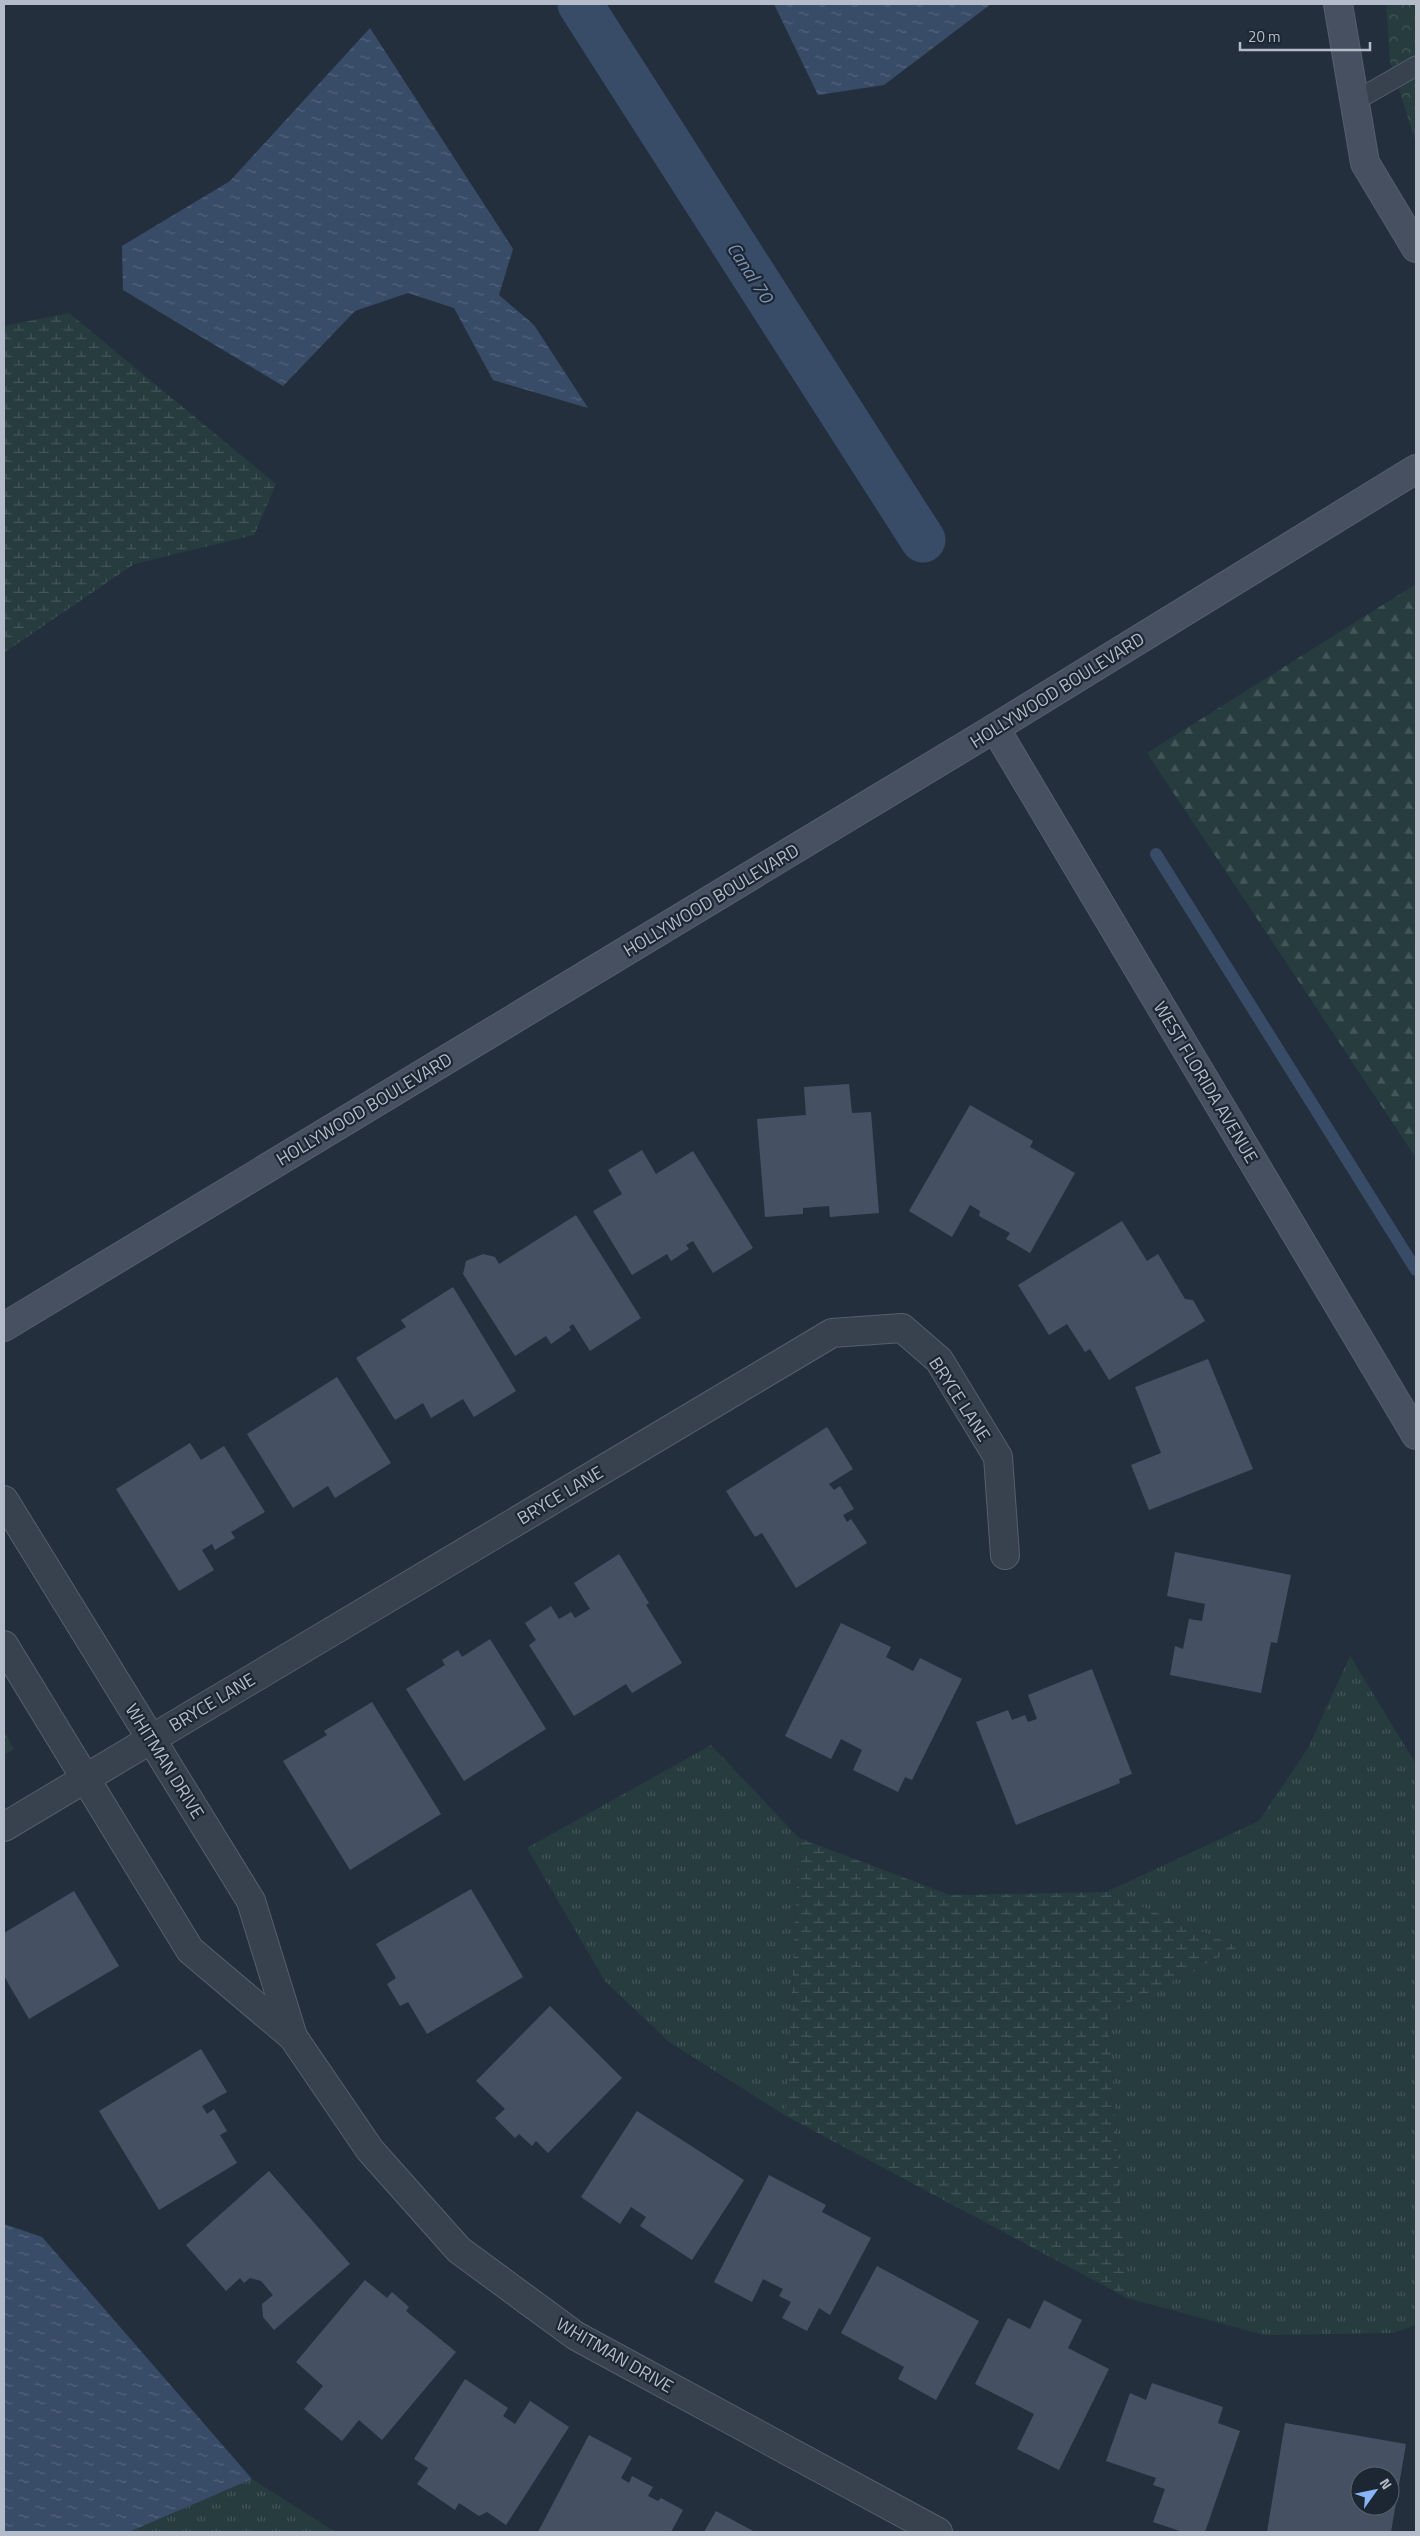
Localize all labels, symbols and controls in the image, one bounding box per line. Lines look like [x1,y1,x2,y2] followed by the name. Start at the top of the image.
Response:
[1240,20,1370,52] scale bar
[1248,25,1281,48] text: 20 m
[720,236,782,309] water label: Canal 70
[965,625,1149,755] street label: HOLLYWOOD BOULEVARD
[618,837,804,963] street label: HOLLYWOOD BOULEVARD
[1147,996,1265,1168] street label: WEST FLORIDA AVENUE
[271,1046,457,1172] street label: HOLLYWOOD BOULEVARD
[922,1351,998,1447] street label: BRYCE LANE
[512,1459,608,1531] street label: BRYCE LANE
[164,1666,260,1738] street label: BRYCE LANE
[119,1698,211,1824] street label: WHITMAN DRIVE
[551,2310,679,2400] street label: WHITMAN DRIVE
[1350,2466,1400,2516] north arrow
[1375,2474,1398,2493] text: N

